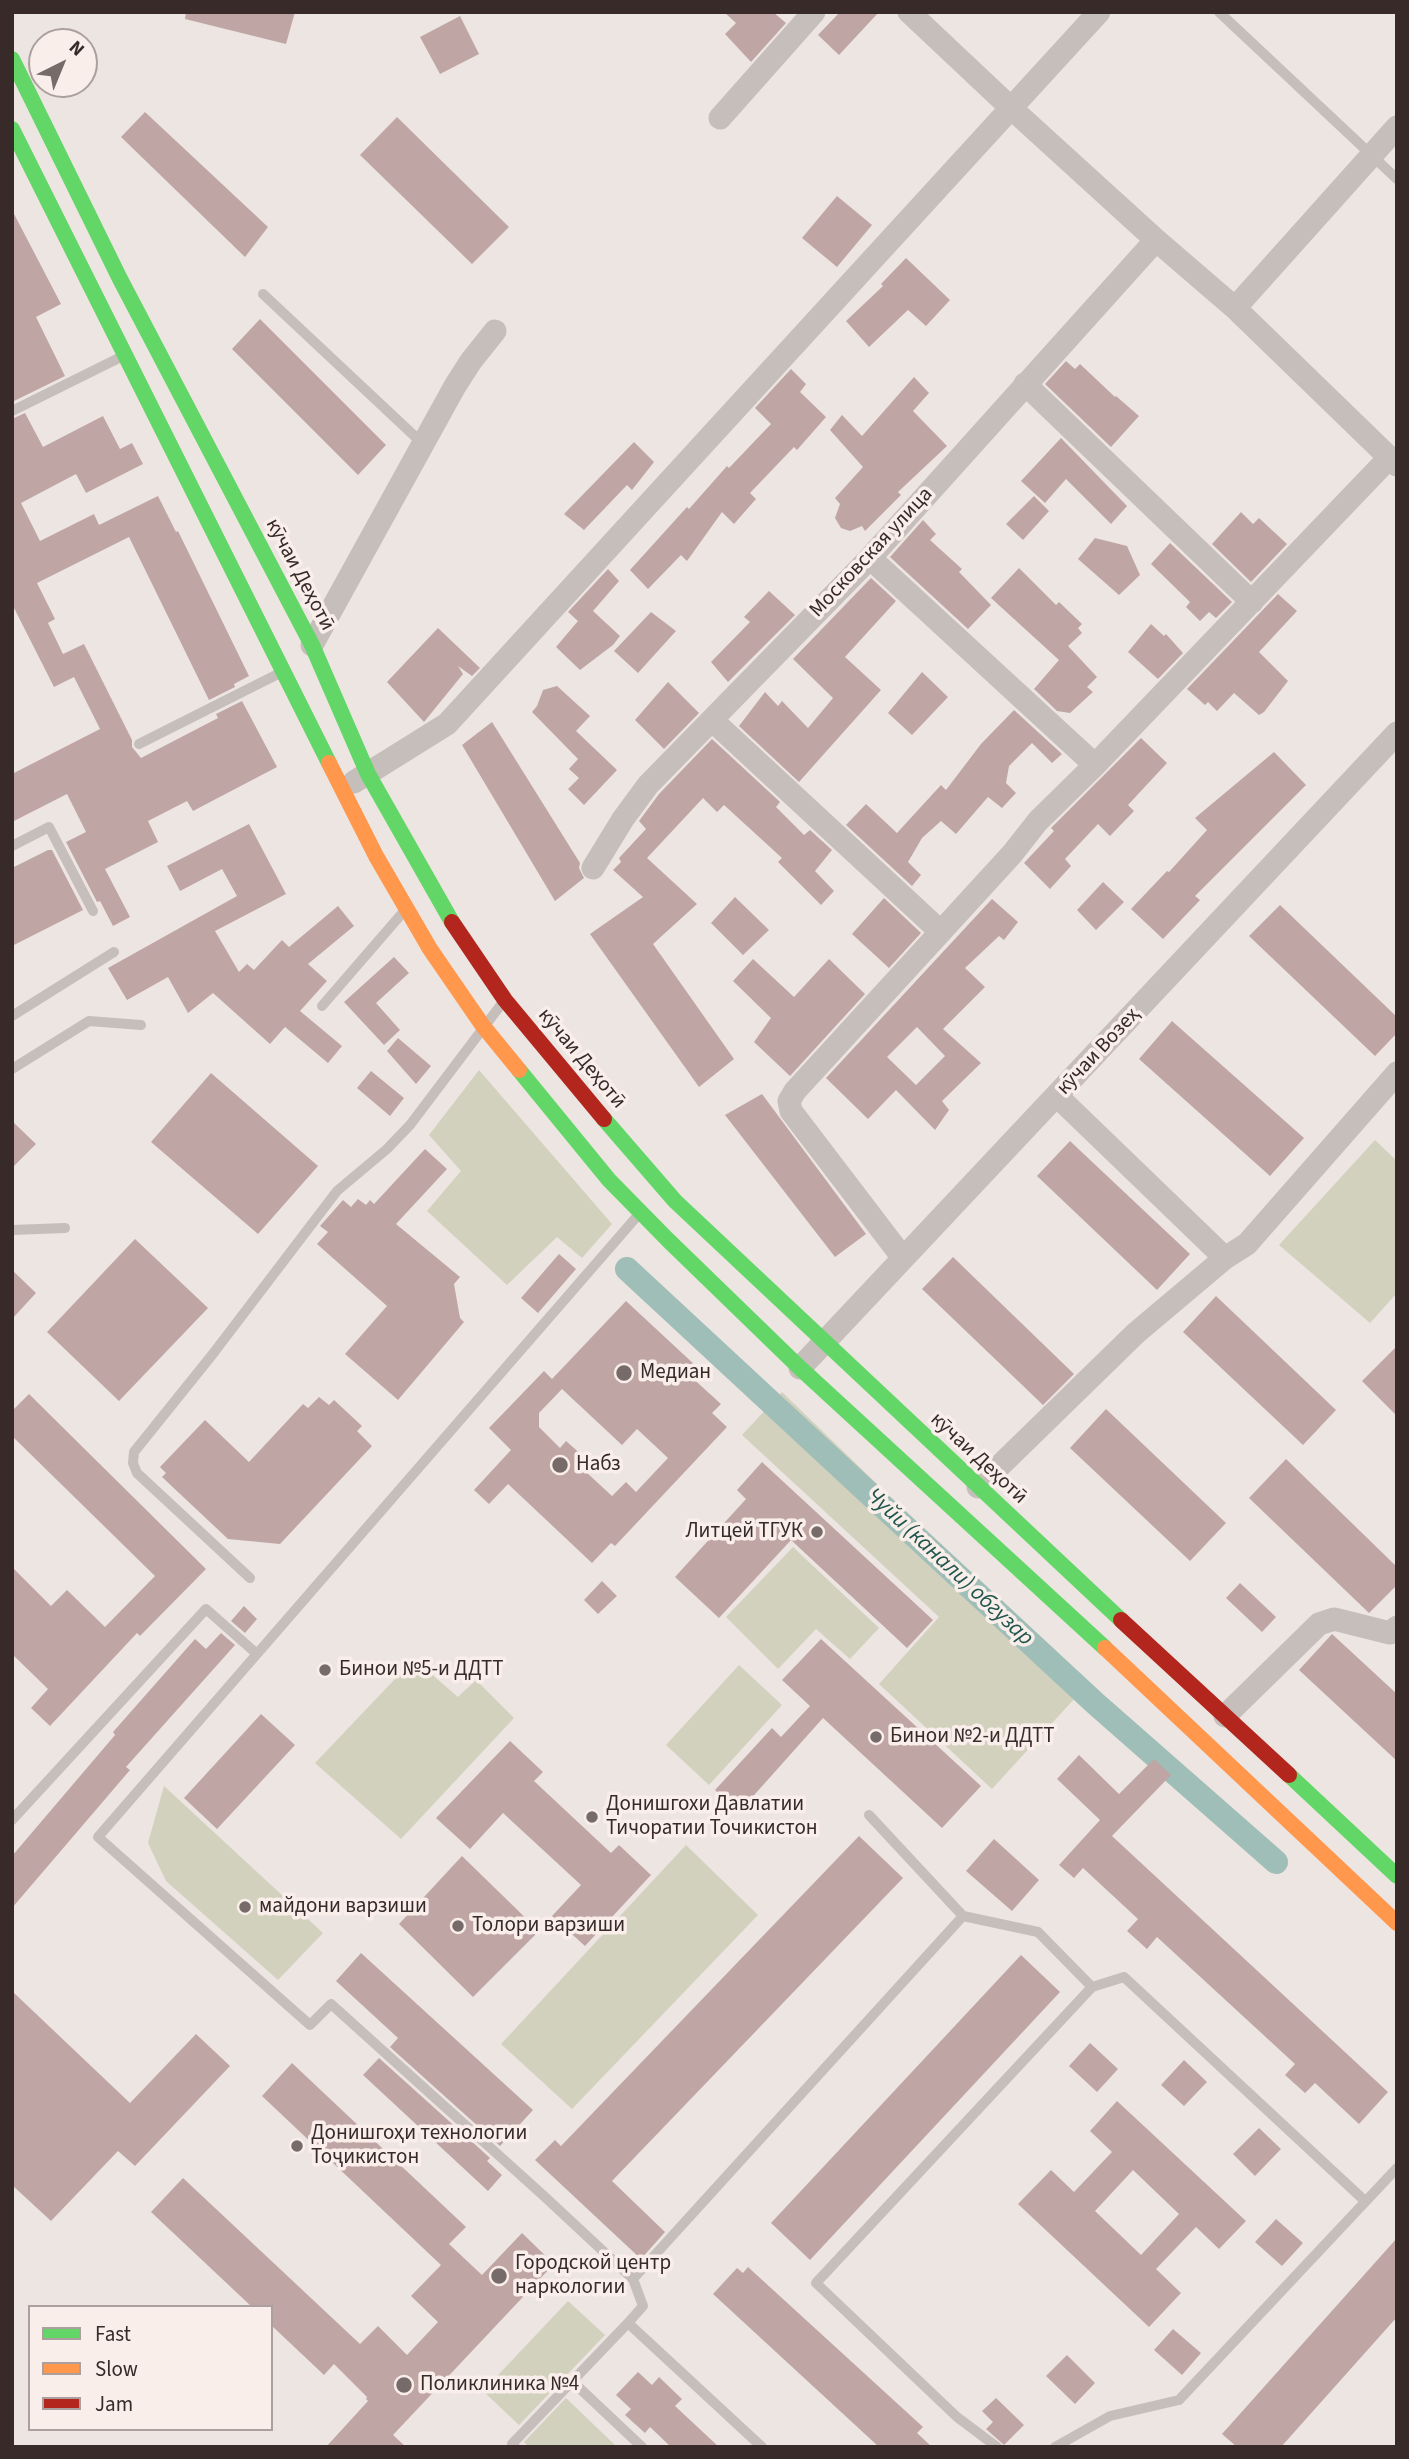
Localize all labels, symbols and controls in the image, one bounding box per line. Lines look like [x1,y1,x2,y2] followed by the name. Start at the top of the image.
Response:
[28,28,98,98] north arrow
[62,35,90,63] text: N
[805,483,939,623] street label: Московская улица
[259,515,339,635] street label: кӯчаи Деҳотӣ
[1052,1003,1146,1101] street label: кӯчаи Возеҳ
[532,1004,630,1114] street label: кӯчаи Деҳотӣ
[640,1360,711,1386] place label: Медиан
[614,1363,634,1383] marker: Медиан
[924,1408,1032,1510] street label: кӯчаи Деҳотӣ
[576,1452,621,1478] place label: Набз
[550,1455,570,1475] marker: Набз
[860,1483,1038,1653] water label: Чуйи (канали) обгузар
[685,1519,803,1545] place label: Литцей ТГУК
[809,1524,825,1540] marker: Литцей ТГУК
[339,1657,504,1683] place label: Бинои №5-и ДДТТ
[317,1662,333,1678] marker: Бинои №5-и ДДТТ
[890,1724,1055,1750] place label: Бинои №2-и ДДТТ
[868,1729,884,1745] marker: Бинои №2-и ДДТТ
[606,1792,818,1842] place label: Донишгохи Давлатии Тичоратии Точикистон
[584,1809,600,1825] marker: Донишгохи Давлатии Тичоратии Точикистон
[259,1894,427,1920] place label: майдони варзиши
[237,1899,253,1915] marker: майдони варзиши
[472,1913,625,1939] place label: Толори варзиши
[450,1918,466,1934] marker: Толори варзиши
[311,2121,527,2171] place label: Донишгоҳи технологии Тоҷикистон
[289,2138,305,2154] marker: Донишгоҳи технологии Тоҷикистон
[515,2251,671,2301] place label: Городской центр наркологии
[489,2266,509,2286] marker: Городской центр наркологии
[28,2305,273,2431] legend
[95,2319,131,2349] text: Fast
[95,2354,138,2384] text: Slow
[420,2372,579,2398] place label: Поликлиника №4
[394,2375,414,2395] marker: Поликлиника №4
[95,2389,133,2419] text: Jam

